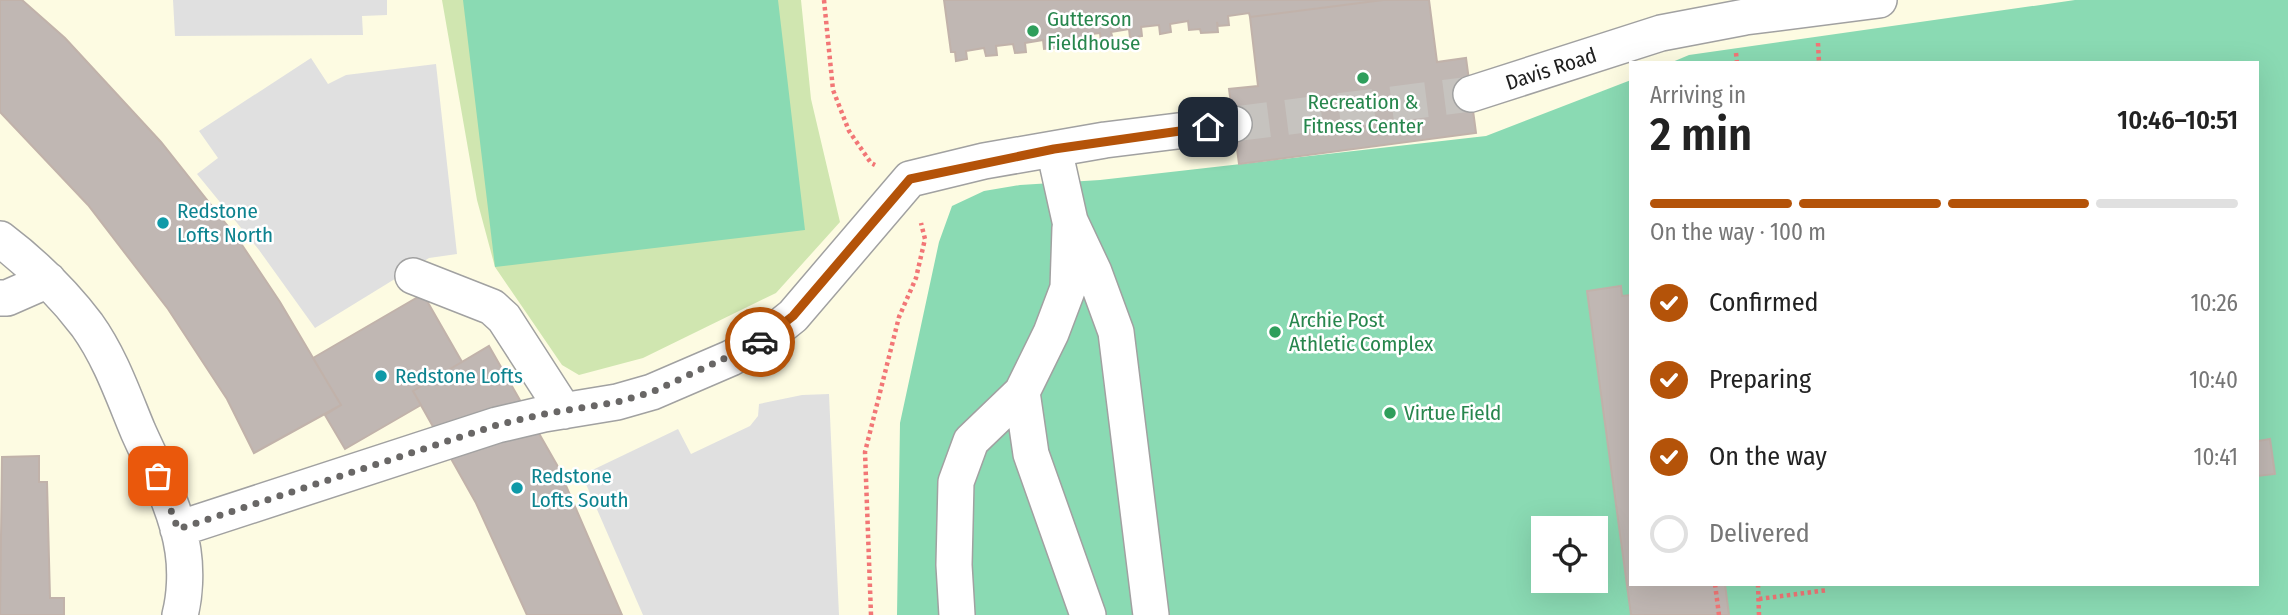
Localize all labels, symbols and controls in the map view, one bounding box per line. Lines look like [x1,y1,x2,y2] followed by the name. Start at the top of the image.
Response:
[1047,6,1140,56] place label: Gutterson Fieldhouse
[1025,23,1041,39] marker: Gutterson Fieldhouse
[1502,42,1600,96] street label: Davis Road
[1355,70,1371,86] marker: Recreation & Fitness Center
[1650,81,1746,109] text: Arriving in
[1303,89,1424,139] place label: Recreation & Fitness Center
[1178,97,1238,157] pin
[2117,105,2238,136] text: 10:46–10:51
[1650,107,1752,162] text: 2 min
[1189,108,1227,146] icon: home
[177,198,273,248] place label: Redstone Lofts North
[155,215,171,231] marker: Redstone Lofts North
[1650,218,1826,246] text: On the way · 100 m
[1650,284,1688,322] icon: check
[1709,287,1819,318] text: Confirmed
[2191,289,2238,317] text: 10:26
[725,307,795,377] courier
[1289,307,1434,357] place label: Archie Post Athletic Complex
[741,323,779,361] icon: car
[1267,324,1283,340] marker: Archie Post Athletic Complex
[1650,361,1688,399] icon: check
[395,363,523,389] place label: Redstone Lofts
[1709,364,1811,395] text: Preparing
[2189,366,2238,394] text: 10:40
[373,368,389,384] marker: Redstone Lofts
[1404,400,1501,426] place label: Virtue Field
[1382,405,1398,421] marker: Virtue Field
[1650,438,1688,476] icon: check
[1709,441,1827,472] text: On the way
[2193,443,2238,471] text: 10:41
[128,446,188,506] pin
[139,457,177,495] icon: bag
[531,463,628,513] place label: Redstone Lofts South
[509,480,525,496] marker: Redstone Lofts South
[1531,516,1608,593] map controls
[1531,516,1608,593] button: locate
[1709,518,1810,549] text: Delivered

